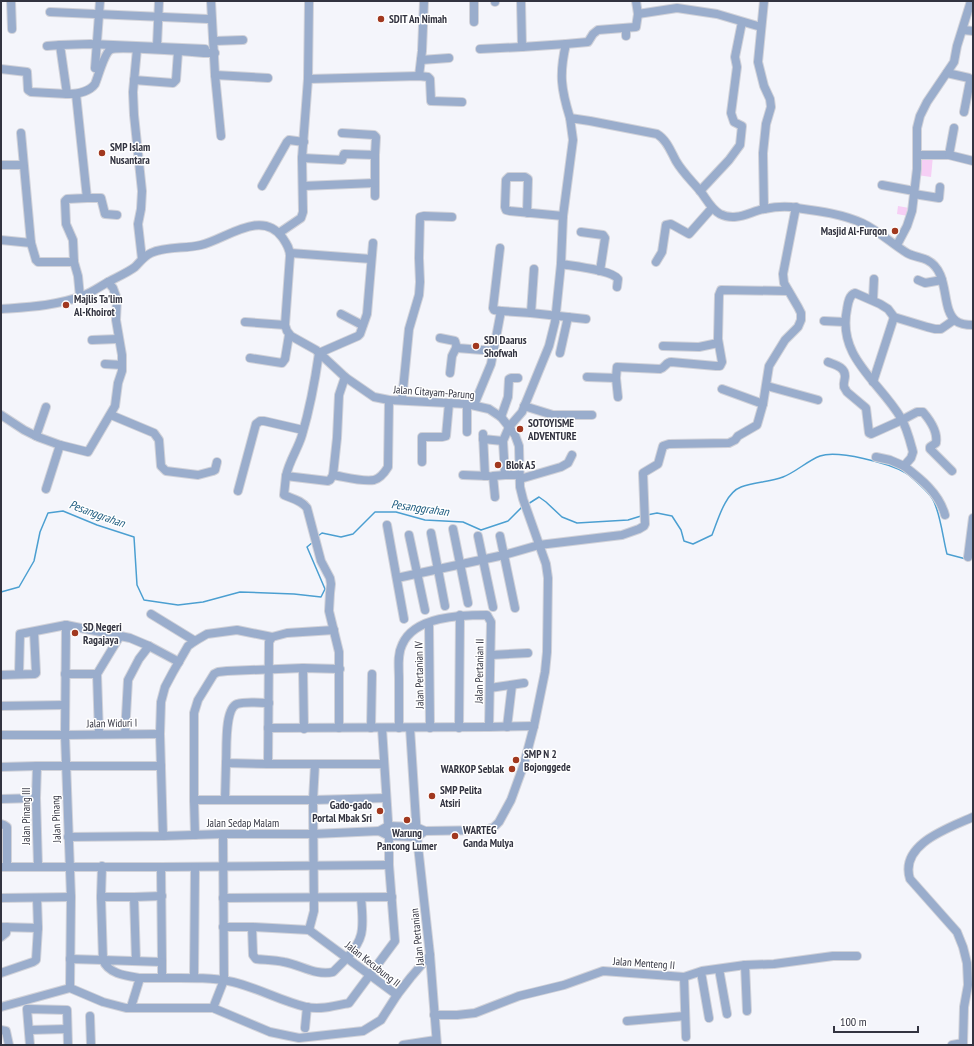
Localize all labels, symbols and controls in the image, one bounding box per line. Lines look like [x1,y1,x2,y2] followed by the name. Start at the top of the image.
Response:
[389,12,447,26] place label: SDIT An Nimah
[376,14,386,24] marker: SDIT An Nimah
[110,140,150,167] place label: SMP Islam Nusantara
[97,148,107,158] marker: SMP Islam Nusantara
[821,224,887,238] place label: Masjid Al-Furqon
[890,226,900,236] marker: Masjid Al-Furqon
[73,292,122,319] place label: Majlis Ta'lim Al-Khoirot
[61,300,71,310] marker: Majlis Ta'lim Al-Khoirot
[484,333,527,360] place label: SDI Daarus Shofwah
[471,341,481,351] marker: SDI Daarus Shofwah
[392,382,475,402] street label: Jalan Citayam-Parung
[527,416,577,443] place label: SOTOYISME ADVENTURE
[515,424,525,434] marker: SOTOYISME ADVENTURE
[506,458,536,472] place label: Blok A5
[493,460,503,470] marker: Blok A5
[390,496,451,519] water label: Pesanggrahan
[67,497,128,531] water label: Pesanggrahan
[83,620,122,647] place label: SD Negeri Ragajaya
[70,628,80,638] marker: SD Negeri Ragajaya
[471,638,487,705] street label: Jalan Pertanian II
[411,640,427,710] street label: Jalan Pertanian IV
[86,716,137,730] street label: Jalan Widuri I
[524,747,571,774] place label: SMP N 2 Bojonggede
[511,755,521,765] marker: SMP N 2 Bojonggede
[440,762,504,776] place label: WARKOP Seblak
[507,764,517,774] marker: WARKOP Seblak
[439,783,482,810] place label: SMP Pelita Atsiri
[19,787,33,846] street label: Jalan Pinang III
[427,791,437,801] marker: SMP Pelita Atsiri
[48,795,64,844] street label: Jalan Pinang
[312,798,373,825] place label: Gado-gado Portal Mbak Sri
[375,806,385,816] marker: Gado-gado Portal Mbak Sri
[402,815,412,825] marker: Warung Pancong Lumer
[206,816,279,830] street label: Jalan Sedap Malam
[462,823,514,850] place label: WARTEG Ganda Mulya
[377,826,438,853] place label: Warung Pancong Lumer
[450,831,460,841] marker: WARTEG Ganda Mulya
[407,908,427,967] street label: Jalan Pertanian
[342,938,403,990] street label: Jalan Kecubung II
[612,954,675,972] street label: Jalan Menteng II
[834,1008,918,1034] scale bar
[840,1014,867,1029] text: 100 m

